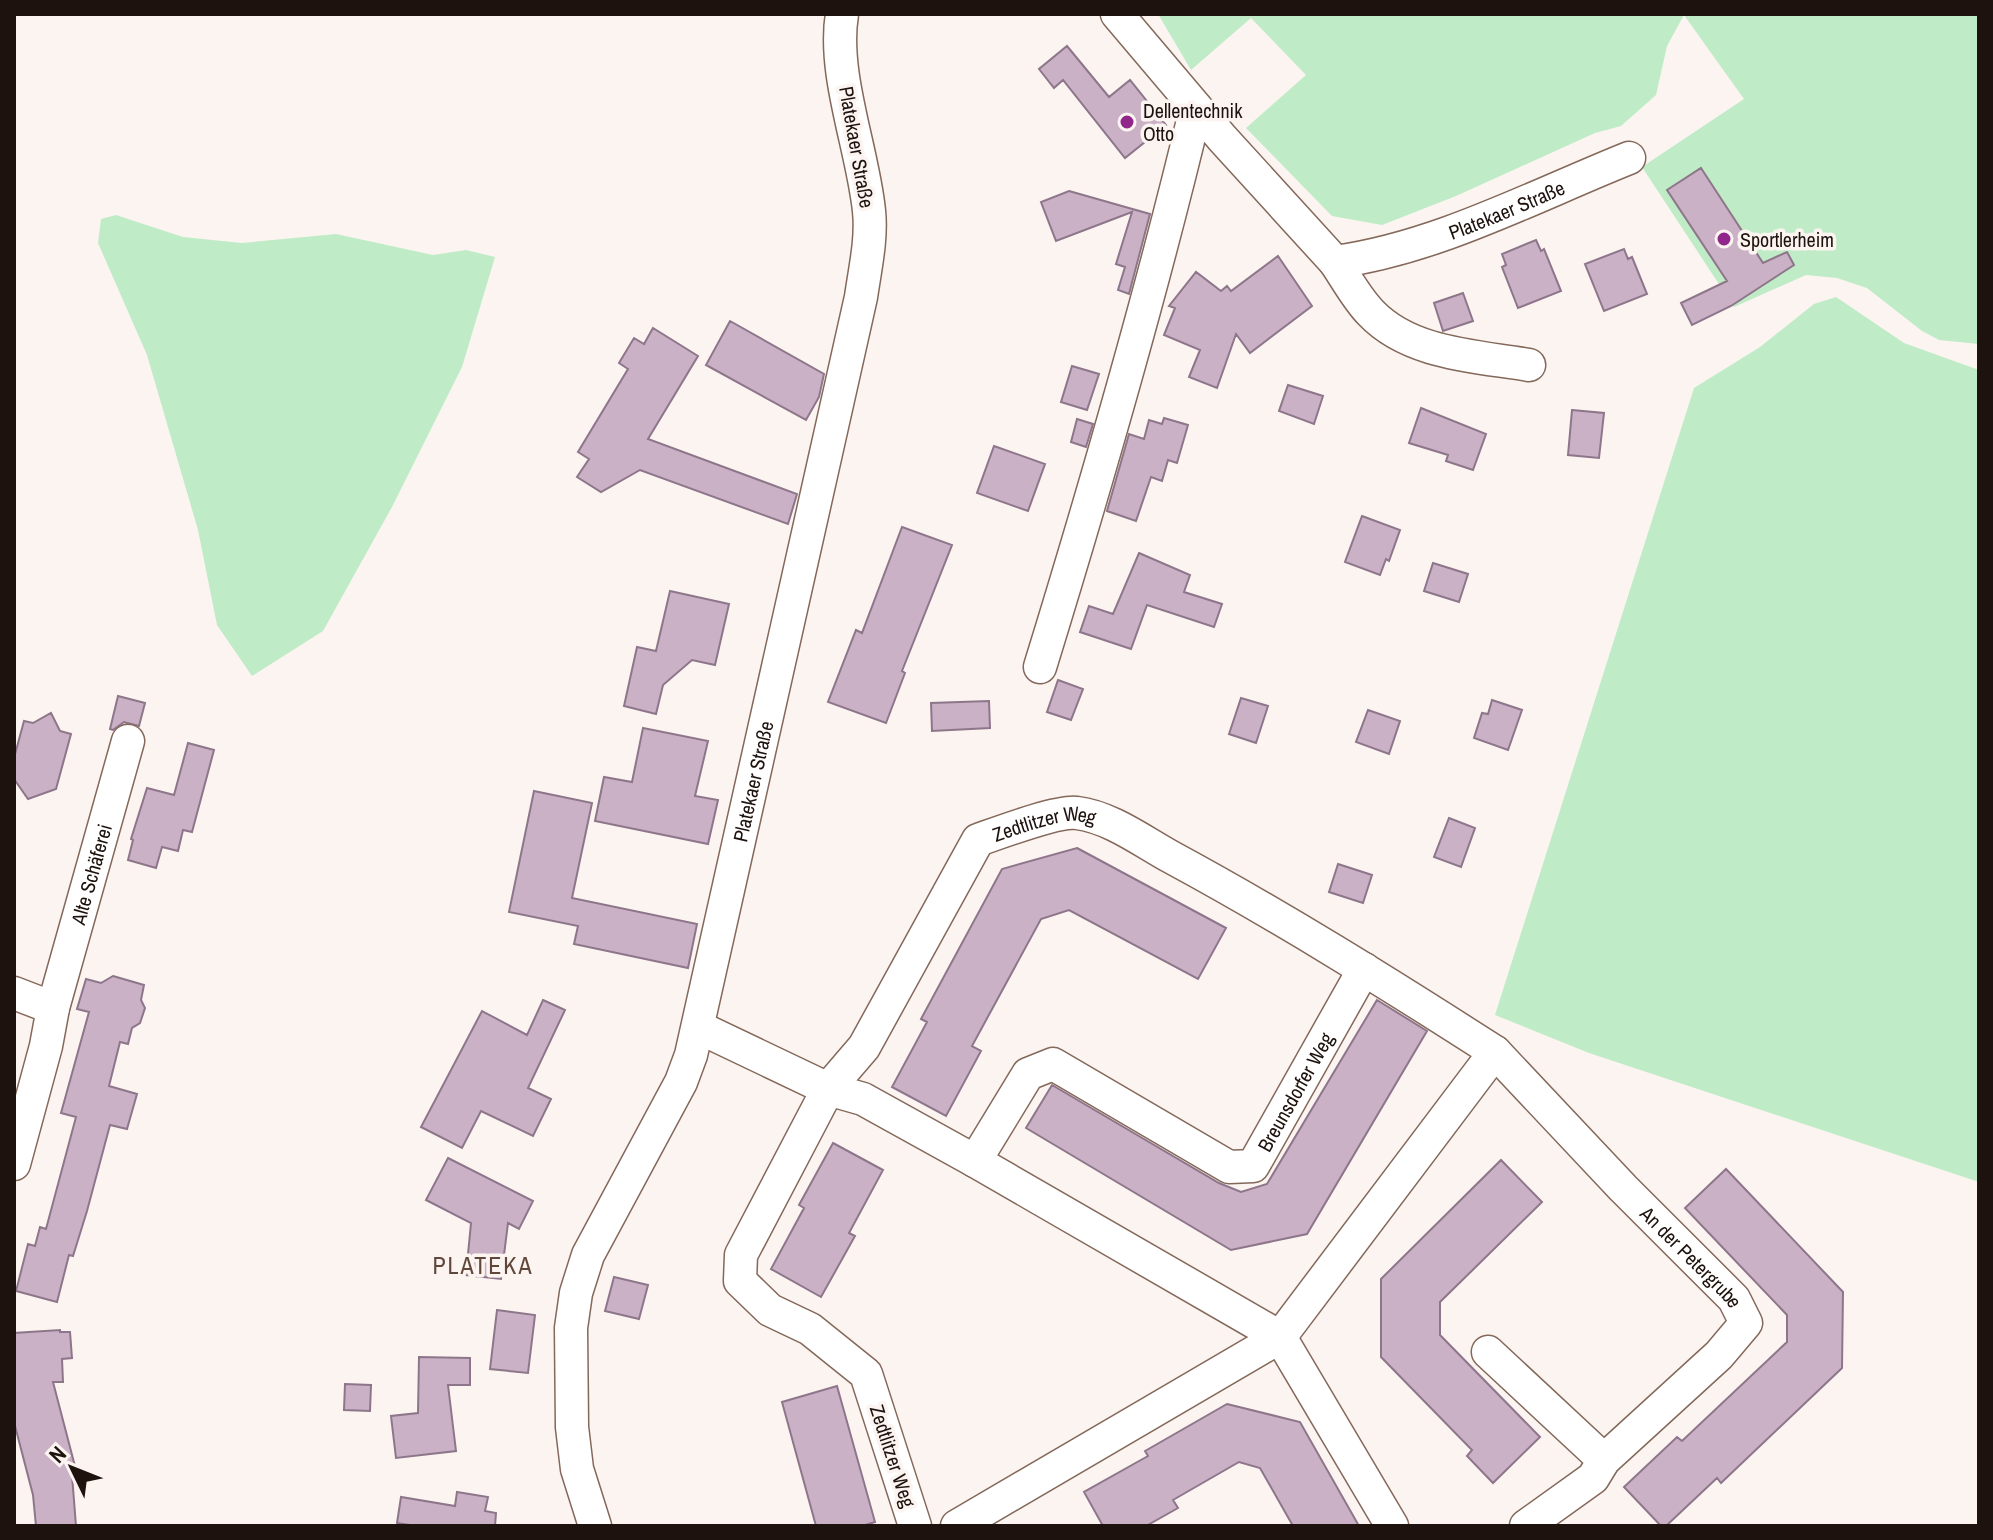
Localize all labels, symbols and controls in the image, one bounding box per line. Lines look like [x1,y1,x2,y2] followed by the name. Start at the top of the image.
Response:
[833,84,881,210] street label: Platekaer Straße
[1143,97,1243,147] place label: Dellentechnik Otto
[1118,113,1136,131] marker: Dellentechnik Otto
[1445,173,1569,245] street label: Platekaer Straße
[1740,226,1834,253] place label: Sportlerheim
[1715,230,1733,248] marker: Sportlerheim
[726,718,779,844] street label: Platekaer Straße
[989,799,1100,847] street label: Zedtlitzer Weg
[63,821,118,928] street label: Alte Schäferei
[1250,1027,1339,1156] street label: Breunsdorfer Weg
[1634,1199,1749,1312] street label: An der Petergrube
[432,1249,534,1281] district label: PLATEKA
[864,1401,922,1511] street label: Zedtlitzer Weg
[32,1428,112,1508] north arrow
[42,1439,73,1469] text: N

